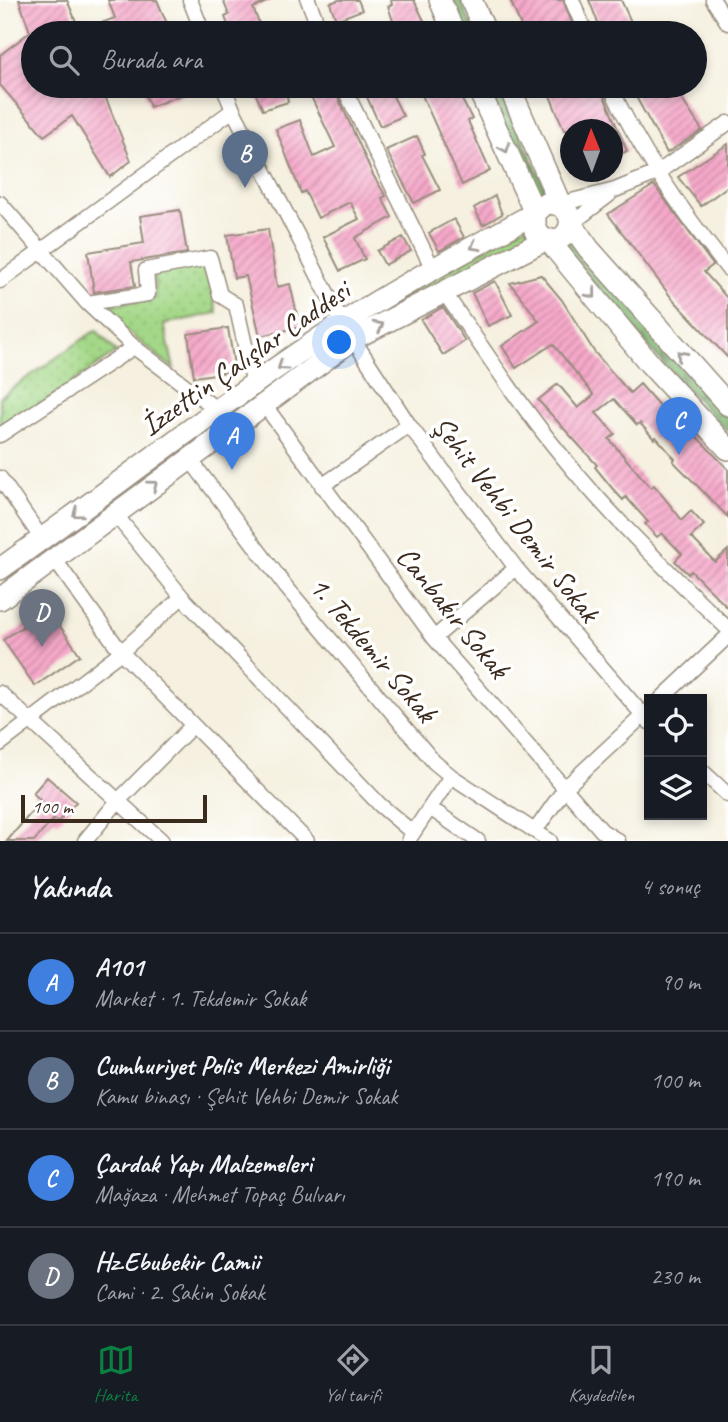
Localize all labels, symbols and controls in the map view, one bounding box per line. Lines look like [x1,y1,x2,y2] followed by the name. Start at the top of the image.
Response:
[21,21,707,98] search box
[45,41,83,79] icon: search
[101,43,202,76] text: Burada ara
[560,119,623,182] north arrow
[222,130,268,188] pin: B
[497,141,511,153] one-way arrow
[470,238,482,251] one-way arrow
[133,270,360,444] street label: İzzettin Çalışlar Caddesi
[584,286,597,298] one-way arrow
[372,320,384,334] one-way arrow
[322,325,356,359] your location
[677,350,689,363] one-way arrow
[276,358,289,371] one-way arrow
[656,397,702,455] pin: C
[424,408,610,631] street label: Şehit Vehbi Demir Sokak
[209,412,255,470] pin: A
[145,481,158,493] one-way arrow
[73,505,85,518] one-way arrow
[388,538,519,687] street label: Canbakır Sokak
[301,568,446,731] street label: 1. Tekdemir Sokak
[19,589,65,647] pin: D
[644,694,707,820] map controls
[644,694,707,757] button: locate
[644,757,707,820] button: layers
[21,792,206,824] scale bar
[32,795,73,819] text: 100 m
[28,868,110,906] text: Yakında
[641,872,700,901] text: 4 sonuç
[95,951,143,984] text: A101
[45,968,57,997] text: A
[661,968,700,997] text: 90 m
[95,984,306,1013] text: Market · 1. Tekdemir Sokak
[95,1049,389,1082] text: Cumhuriyet Polis Merkezi Amirliği
[45,1066,57,1095] text: B
[651,1066,700,1095] text: 100 m
[95,1082,398,1111] text: Kamu binası · Şehit Vehbi Demir Sokak
[95,1147,312,1180] text: Çardak Yapı Malzemeleri
[46,1164,56,1193] text: C
[651,1164,700,1193] text: 190 m
[95,1180,344,1209] text: Mağaza · Mehmet Topaç Bulvarı
[95,1245,259,1278] text: Hz.Ebubekir Camii
[44,1262,58,1291] text: D
[651,1262,700,1291] text: 230 m
[95,1278,265,1307] text: Cami · 2. Sakin Sokak
[94,1341,137,1407] tab: Harita
[325,1341,381,1407] tab: Yol tarifi
[568,1341,634,1407] tab: Kaydedilen

